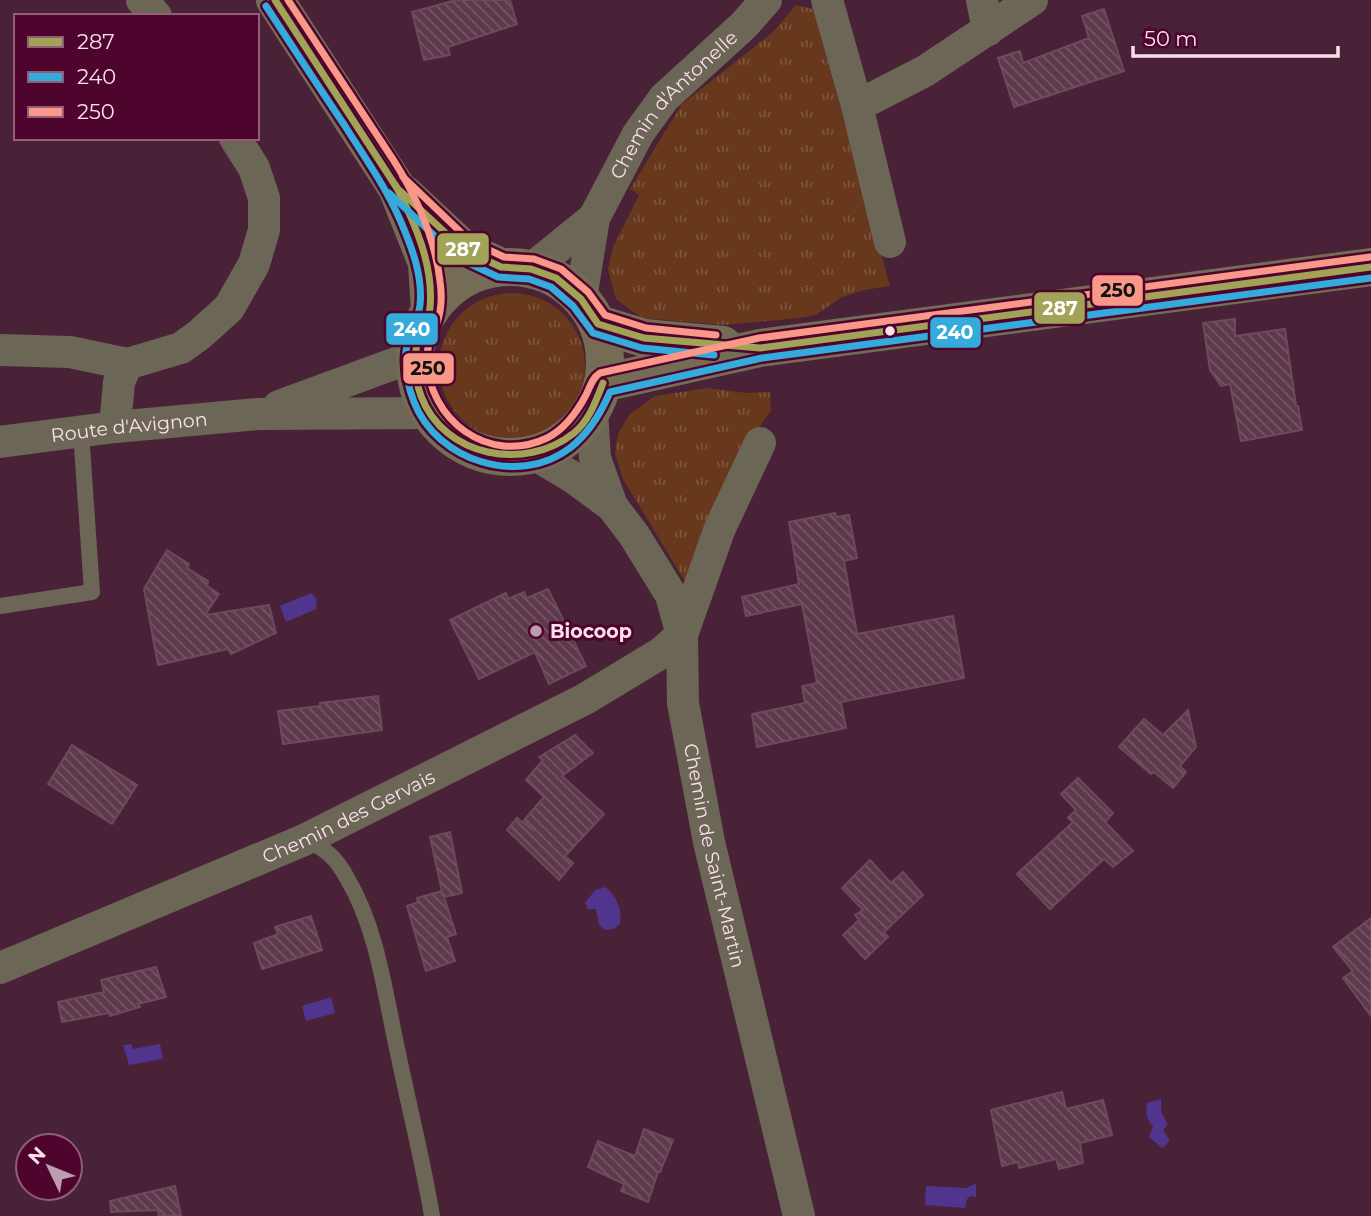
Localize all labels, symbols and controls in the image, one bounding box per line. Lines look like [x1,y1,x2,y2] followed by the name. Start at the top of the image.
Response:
[14,14,259,140] legend
[1133,14,1338,58] scale bar
[605,26,742,183] street label: Chemin d'Antonelle
[1144,26,1198,51] text: 50 m
[77,29,115,54] text: 287
[77,64,116,89] text: 240
[77,99,115,124] text: 250
[436,232,490,266] line badge: 287
[445,238,481,261] text: 287
[1091,274,1144,307] line badge: 250
[1100,279,1136,302] text: 250
[1033,291,1086,325] line badge: 287
[1042,297,1078,320] text: 287
[385,312,439,346] line badge: 240
[929,316,982,349] line badge: 240
[393,318,431,341] text: 240
[936,321,974,344] text: 240
[883,324,897,338] unlabelled marker
[402,352,455,385] line badge: 250
[410,357,446,380] text: 250
[49,408,208,447] street label: Route d'Avignon
[550,620,632,643] place label: Biocoop
[528,623,544,639] marker: Biocoop
[679,742,750,970] street label: Chemin de Saint-Martin
[259,765,439,868] street label: Chemin des Gervais
[14,1132,84,1202] north arrow
[23,1142,51,1169] text: N

